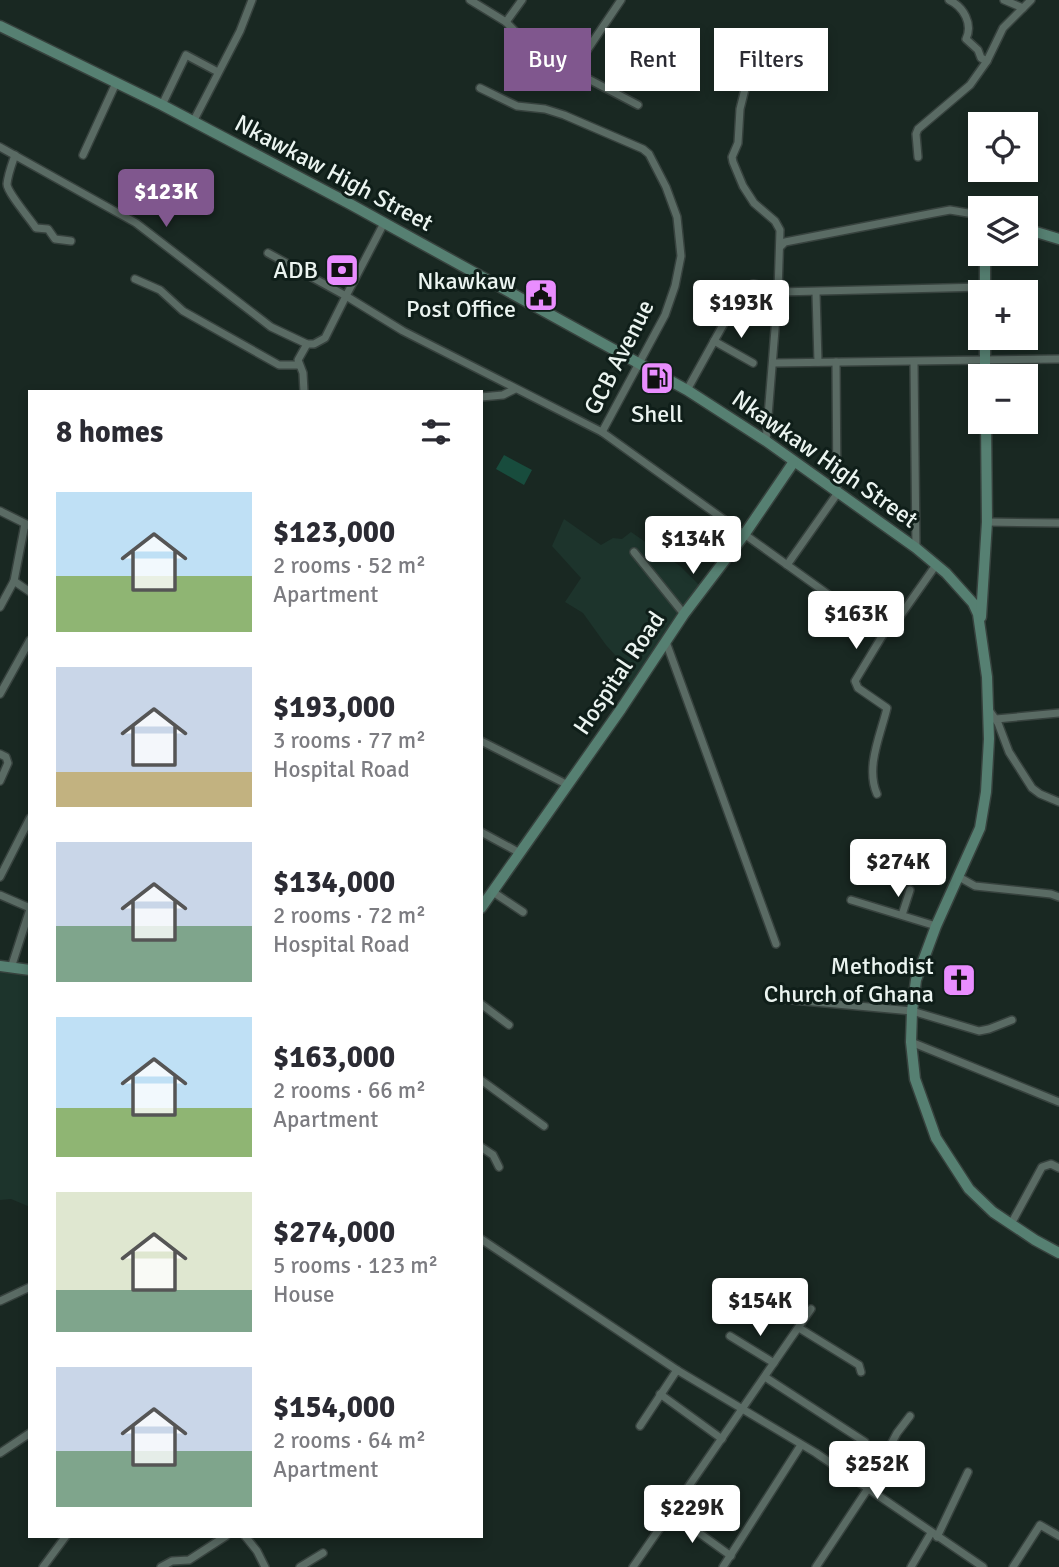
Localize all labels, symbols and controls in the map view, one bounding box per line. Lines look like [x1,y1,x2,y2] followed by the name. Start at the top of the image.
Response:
[504,28,591,91] chip: Buy
[605,28,700,91] chip: Rent
[714,28,828,91] chip: Filters
[230,108,438,238] street label: Nkawkaw High Street
[968,112,1038,434] map controls
[968,112,1038,182] button: locate
[117,170,215,229] pin: $123K
[134,177,198,206] text: $123K
[968,196,1038,266] button: layers
[323,251,361,289] bank icon: ADB
[273,255,318,285] place label: ADB
[406,266,516,324] place label: Nkawkaw Post Office
[522,276,560,314] public building icon: Nkawkaw Post Office
[692,280,790,340] pin: $193K
[968,280,1038,350] button: +
[709,288,773,317] text: $193K
[577,295,661,419] street label: GCB Avenue
[638,359,676,397] fuel station icon: Shell
[968,364,1038,434] button: −
[726,384,924,534] street label: Nkawkaw High Street
[631,399,683,429] place label: Shell
[417,413,455,451] icon: filters
[56,414,163,451] text: 8 homes
[273,514,395,551] text: $123,000
[644,516,742,576] pin: $134K
[112,520,196,604] icon: home
[661,524,725,553] text: $134K
[273,551,426,580] text: 2 rooms · 52 m²
[273,580,378,609] text: Apartment
[807,592,905,651] pin: $163K
[824,599,888,628] text: $163K
[567,606,671,740] street label: Hospital Road
[273,689,395,726] text: $193,000
[112,695,196,779] icon: home
[273,726,426,755] text: 3 rooms · 77 m²
[273,755,410,784] text: Hospital Road
[849,839,947,899] pin: $274K
[866,847,930,876] text: $274K
[273,864,395,901] text: $134,000
[112,870,196,954] icon: home
[273,901,426,930] text: 2 rooms · 72 m²
[273,930,410,959] text: Hospital Road
[764,951,934,1009] place label: Methodist Church of Ghana
[940,961,978,999] church icon: Methodist Church of Ghana
[273,1039,395,1076] text: $163,000
[112,1045,196,1129] icon: home
[273,1076,426,1105] text: 2 rooms · 66 m²
[273,1105,378,1134] text: Apartment
[273,1214,395,1251] text: $274,000
[112,1220,196,1304] icon: home
[273,1251,438,1280] text: 5 rooms · 123 m²
[711,1278,809,1338] pin: $154K
[273,1280,335,1309] text: House
[728,1286,792,1315] text: $154K
[273,1389,395,1426] text: $154,000
[112,1395,196,1479] icon: home
[273,1426,426,1455] text: 2 rooms · 64 m²
[828,1442,926,1501] pin: $252K
[845,1449,909,1478] text: $252K
[273,1455,378,1484] text: Apartment
[643,1486,741,1545] pin: $229K
[660,1493,724,1522] text: $229K

